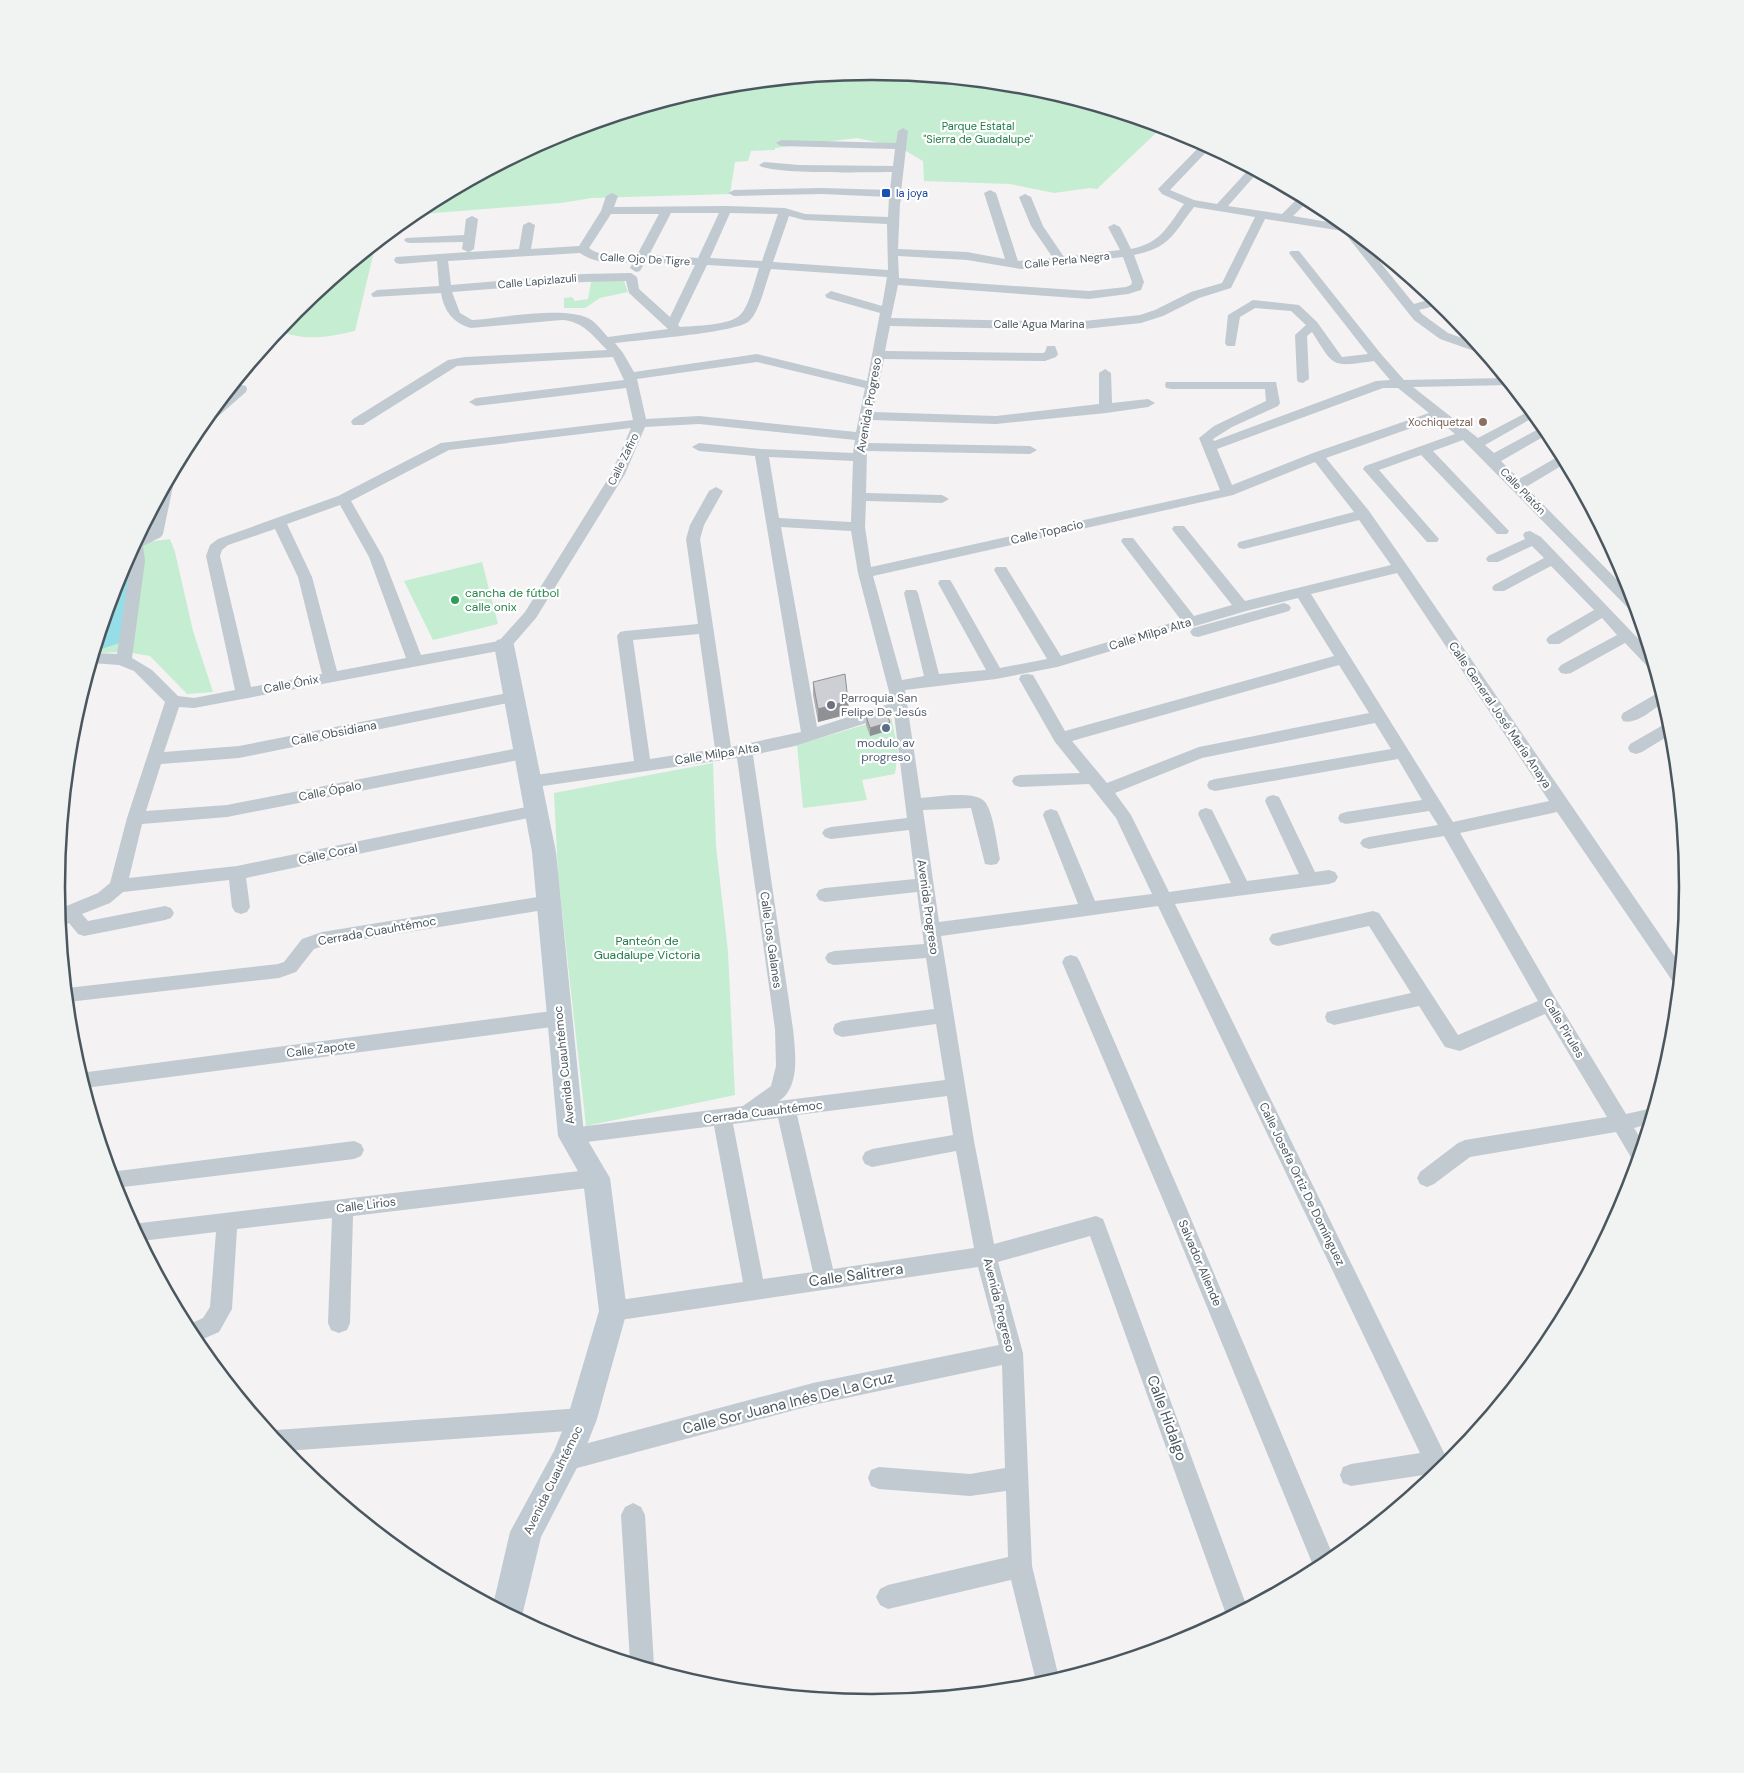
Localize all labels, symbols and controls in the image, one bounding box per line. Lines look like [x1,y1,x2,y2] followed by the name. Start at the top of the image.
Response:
[923,119,1033,146] park label: Parque Estatal "Sierra de Guadalupe"
[896,186,928,200] place label: la joya
[880,187,892,199] marker: la joya
[1024,249,1110,271] street label: Calle Perla Negra
[600,250,690,268] street label: Calle Ojo De Tigre
[497,271,577,291] street label: Calle Lapizlazuli
[994,317,1084,331] street label: Calle Agua Marina
[853,356,885,454] street label: Avenida Progreso
[1408,415,1473,429] place label: Xochiquetzal
[1477,416,1489,428] marker: Xochiquetzal
[604,431,642,487] street label: Calle Zafiro
[1497,465,1549,517] street label: Calle Platón
[1009,516,1085,548] street label: Calle Topacio
[465,585,559,615] place label: cancha de fútbol calle onix
[449,594,461,606] marker: cancha de fútbol calle onix
[1107,614,1193,654] street label: Calle Milpa Alta
[1445,639,1555,791] street label: Calle General José María Anaya
[262,671,320,697] street label: Calle Ónix
[841,690,927,720] place label: Parroquia San Felipe De Jesús
[825,699,837,711] marker: Parroquia San Felipe De Jesús
[290,717,378,749] street label: Calle Obsidiana
[880,722,892,734] marker: modulo av progreso
[857,735,916,765] place label: modulo av progreso
[674,739,760,769] street label: Calle Milpa Alta
[297,777,363,805] street label: Calle Ópalo
[297,840,359,868] street label: Calle Coral
[913,858,943,956] street label: Avenida Progreso
[756,891,786,989] street label: Calle Los Galanes
[317,913,438,949] street label: Cerrada Cuauhtémoc
[594,933,700,963] park label: Panteón de Guadalupe Victoria
[1540,995,1588,1061] street label: Calle Pirules
[550,1005,578,1125] street label: Avenida Cuauhtémoc
[286,1037,357,1061] street label: Calle Zapote
[703,1097,824,1127] street label: Cerrada Cuauhtémoc
[1255,1100,1349,1268] street label: Calle Josefa Ortiz De Domínguez
[335,1193,397,1217] street label: Calle Lirios
[1175,1217,1225,1309] street label: Salvador Allende
[980,1256,1018,1354] street label: Avenida Progreso
[807,1258,905,1292] street label: Calle Salitrera
[680,1367,896,1439] street label: Calle Sor Juana Inés De La Cruz
[1142,1372,1192,1464] street label: Calle Hidalgo
[520,1423,586,1537] street label: Avenida Cuauhtémoc

